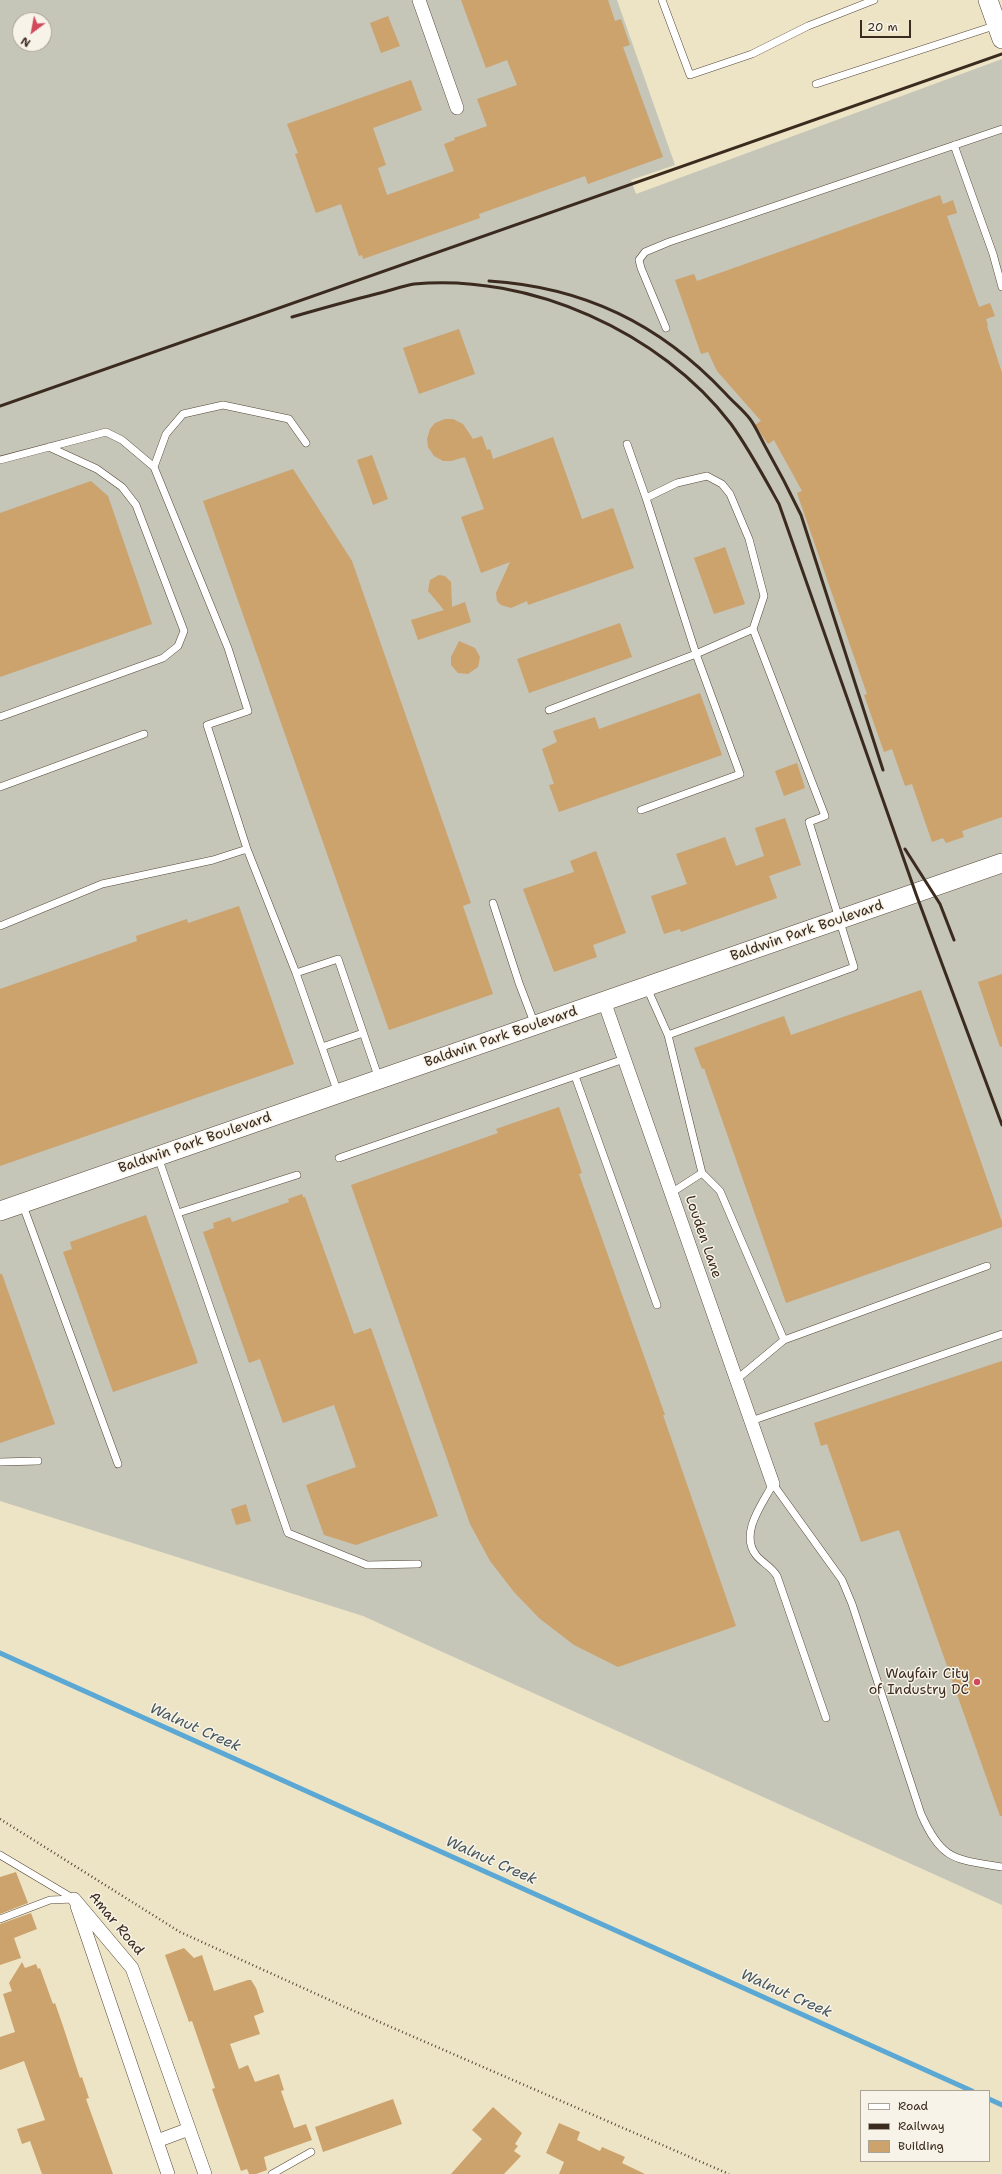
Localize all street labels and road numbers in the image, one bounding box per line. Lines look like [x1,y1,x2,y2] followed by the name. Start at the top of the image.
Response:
[728,897,886,965] street label: Baldwin Park Boulevard
[422,1003,580,1071] street label: Baldwin Park Boulevard
[116,1109,274,1177] street label: Baldwin Park Boulevard
[681,1193,725,1281] street label: Louden Lane
[85,1889,147,1959] street label: Amar Road

